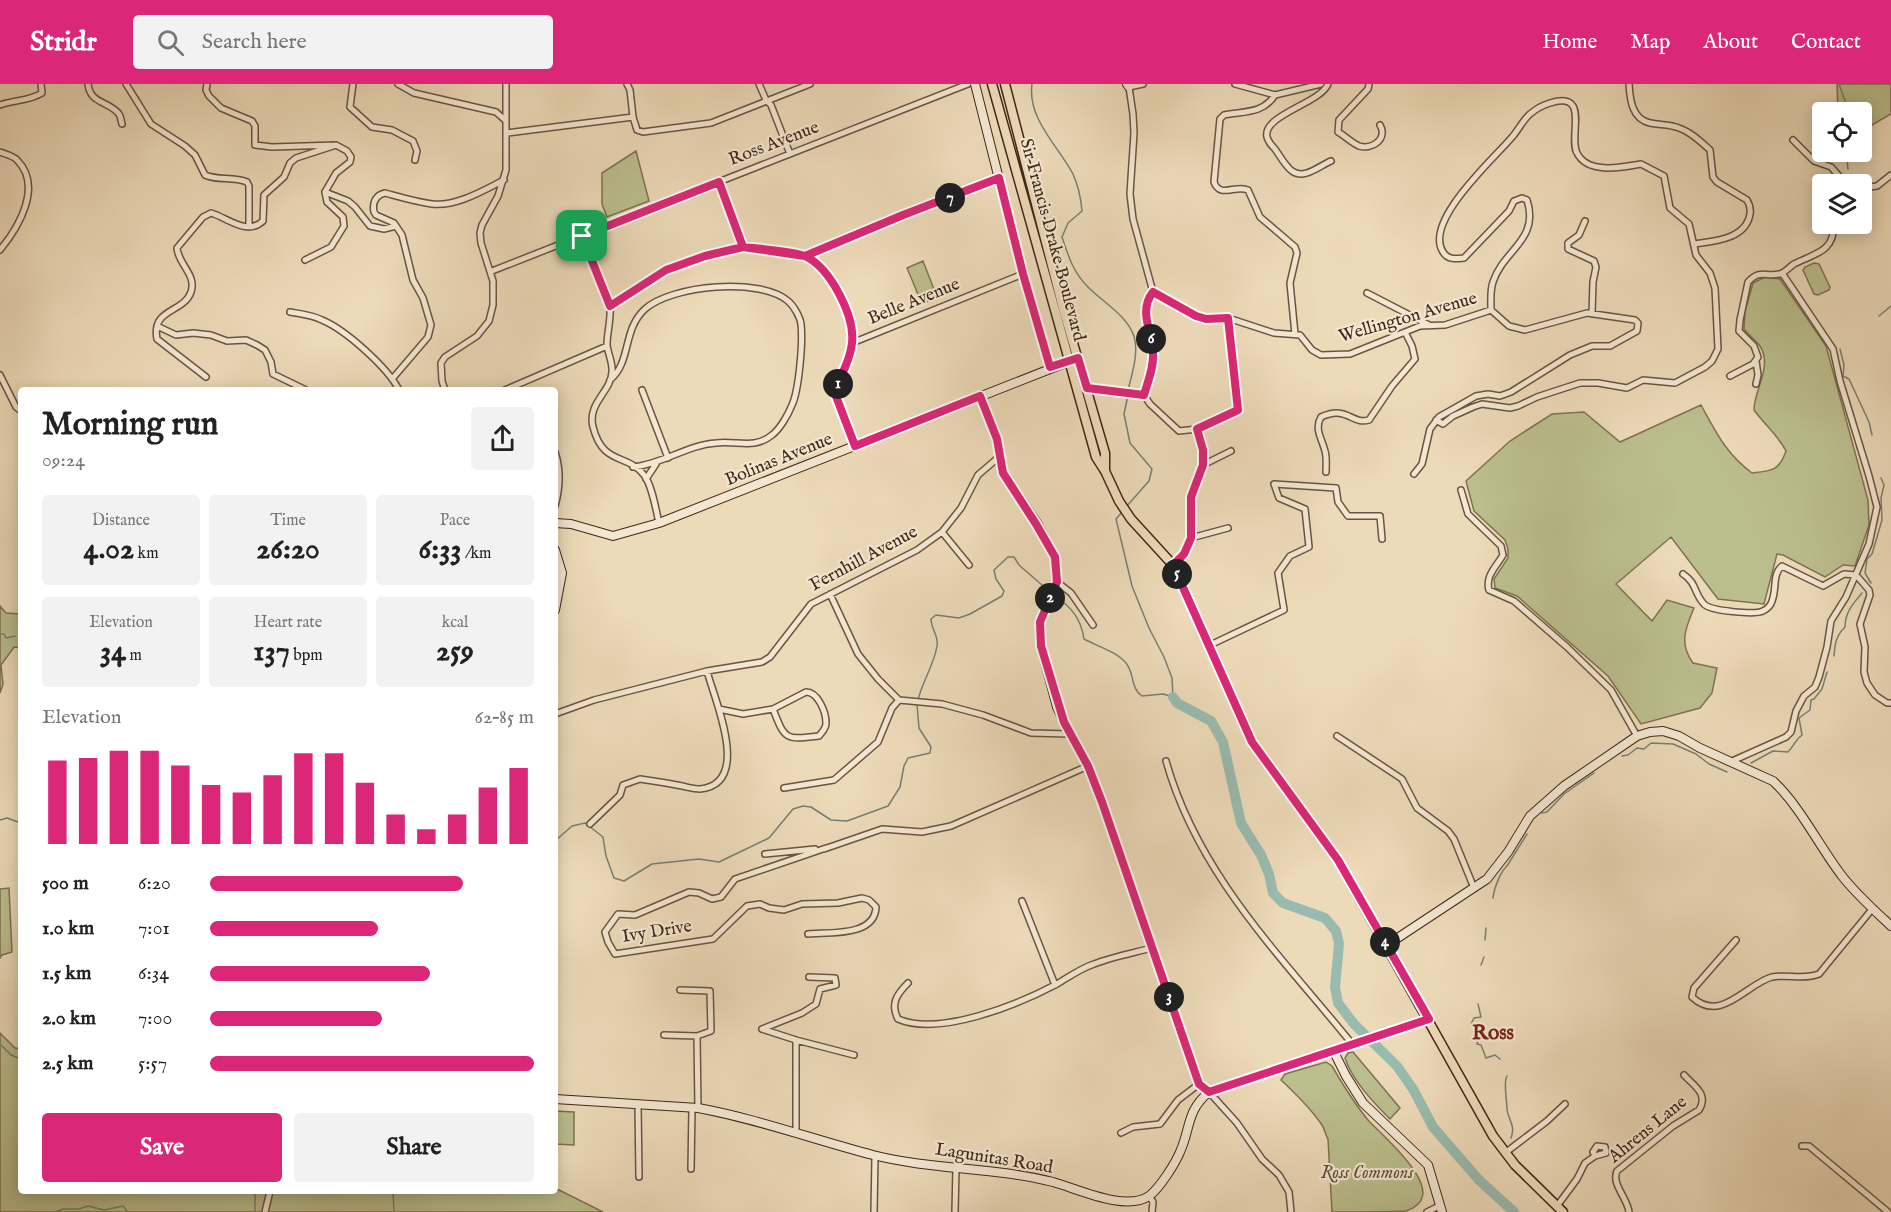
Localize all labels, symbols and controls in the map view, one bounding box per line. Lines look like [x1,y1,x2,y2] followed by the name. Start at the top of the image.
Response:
[133,15,553,69] search box
[30,25,97,60] text: Stridr
[154,26,187,59] icon: search
[202,28,307,56] text: Search here
[1542,29,1597,56] text: Home
[1630,29,1670,56] text: Map
[1703,29,1758,56] text: About
[1791,29,1861,56] text: Contact
[1812,102,1872,234] map controls
[1812,102,1872,162] button: locate
[726,116,822,172] street label: Ross Avenue
[1014,136,1090,344] street label: Sir Francis Drake Boulevard
[1812,174,1872,234] button: layers
[935,183,965,213] pin: 7
[946,188,954,208] text: 7
[556,210,607,261] pin
[565,219,598,252] icon: arrive
[865,273,963,331] street label: Belle Avenue
[1336,287,1480,349] street label: Wellington Avenue
[1136,324,1166,354] pin: 6
[1148,329,1154,349] text: 6
[823,369,853,399] pin: 1
[835,374,841,394] text: 1
[42,404,218,446] text: Morning run
[471,407,534,470] button: share
[722,428,836,492] street label: Bolinas Avenue
[42,448,85,473] text: 09:24
[92,511,150,531] text: Distance
[270,511,306,531] text: Time
[440,511,470,531] text: Pace
[806,521,922,597] street label: Fernhill Avenue
[83,531,134,569] text: 4.02
[256,531,320,569] text: 26:20
[419,531,462,569] text: 6:33
[134,544,159,564] text: km
[462,544,491,564] text: /km
[1162,559,1192,589] pin: 5
[1174,564,1180,584] text: 5
[1035,583,1065,613] pin: 2
[1046,588,1054,608] text: 2
[89,613,153,633] text: Elevation
[254,613,322,633] text: Heart rate
[442,613,468,633] text: kcal
[100,633,126,671] text: 34
[253,633,290,671] text: 137
[436,633,474,671] text: 259
[126,646,142,666] text: m
[290,646,323,666] text: bpm
[42,705,121,730] text: Elevation
[475,705,534,730] text: 62–85 m
[42,871,89,896] text: 500 m
[138,871,171,896] text: 6:20
[621,915,693,949] street label: Ivy Drive
[42,916,94,941] text: 1.0 km
[138,916,170,941] text: 7:01
[1370,927,1400,957] pin: 4
[1381,932,1389,952] text: 4
[42,961,92,986] text: 1.5 km
[138,961,169,986] text: 6:34
[1154,982,1184,1012] pin: 3
[1166,987,1172,1007] text: 3
[42,1006,96,1031] text: 2.0 km
[138,1006,172,1031] text: 7:00
[1472,1020,1514,1047] district label: Ross
[42,1051,93,1076] text: 2.5 km
[138,1051,167,1076] text: 5:57
[1603,1091,1692,1169] street label: Ahrens Lane
[42,1113,282,1182] button: Save
[294,1113,534,1182] button: Share
[933,1138,1055,1180] street label: Lagunitas Road
[1321,1162,1414,1185] park label: Ross Commons

